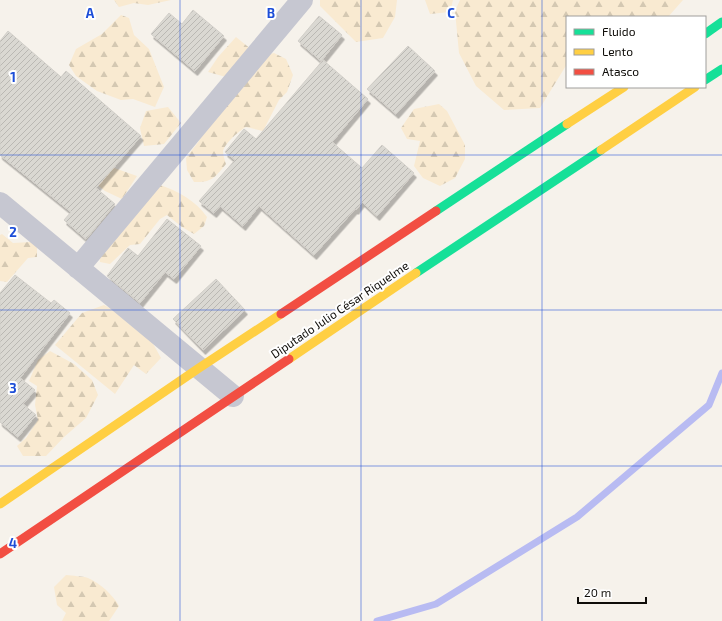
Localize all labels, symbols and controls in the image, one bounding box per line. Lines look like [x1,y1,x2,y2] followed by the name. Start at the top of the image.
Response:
[86,5,95,21] text: A
[267,5,275,21] text: B
[447,5,455,21] text: C
[566,16,706,88] legend
[602,24,636,38] text: Fluido
[602,44,633,58] text: Lento
[602,64,639,78] text: Atasco
[10,69,16,85] text: 1
[9,224,17,240] text: 2
[268,258,411,361] street label: Diputado Julio César Riquelme
[9,380,17,396] text: 3
[9,535,17,551] text: 4
[578,579,646,605] scale bar
[584,585,611,599] text: 20 m

